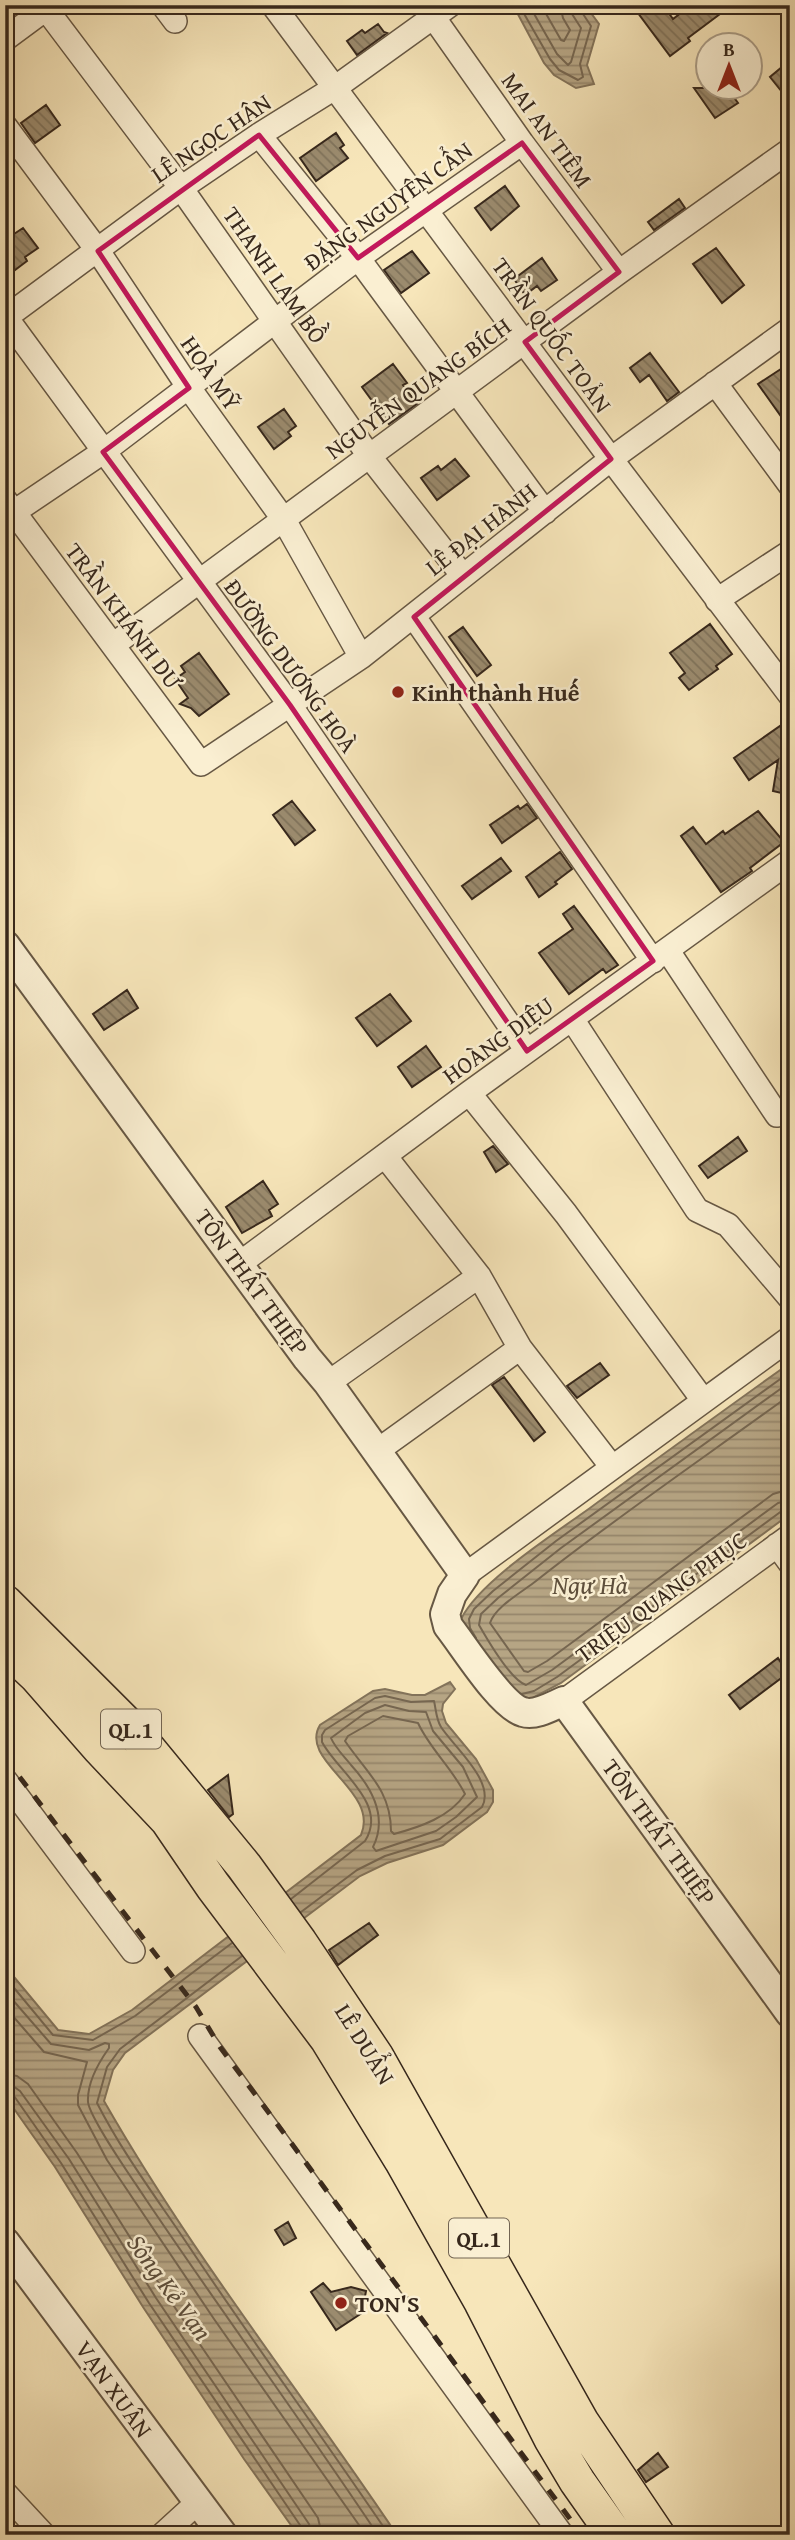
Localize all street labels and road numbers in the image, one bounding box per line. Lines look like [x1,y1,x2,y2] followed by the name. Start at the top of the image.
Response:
[493,65,601,195] street label: MAI AN TIÊM
[144,85,278,191] street label: LÊ NGỌC HÂN
[297,133,480,279] street label: ĐẶNG NGUYÊN CẨN
[215,199,335,351] street label: THANH LAM BỒ
[484,250,621,420] street label: TRẦN QUỐC TOẢN
[318,309,518,467] street label: NGUYỄN QUANG BÍCH
[172,328,250,418] street label: HOÀ MỸ
[418,474,544,584] street label: LÊ ĐẠI HÀNH
[57,535,191,697] street label: TRẦN KHÁNH DƯ
[216,572,366,761] street label: ĐƯỜNG DƯƠNG HOÀ
[435,987,561,1092] street label: HOÀNG DIỆU
[187,1202,317,1362] street label: TÔN THẤT THIỆP
[568,1523,754,1671] street label: TRIỆU QUANG PHỤC
[101,1710,161,1748] road number: QL.1
[594,1752,724,1912] street label: TÔN THẤT THIỆP
[326,1997,404,2092] street label: LÊ DUẨN
[449,2218,509,2258] road number: QL.1
[67,2333,161,2445] street label: VẠN XUÂN

